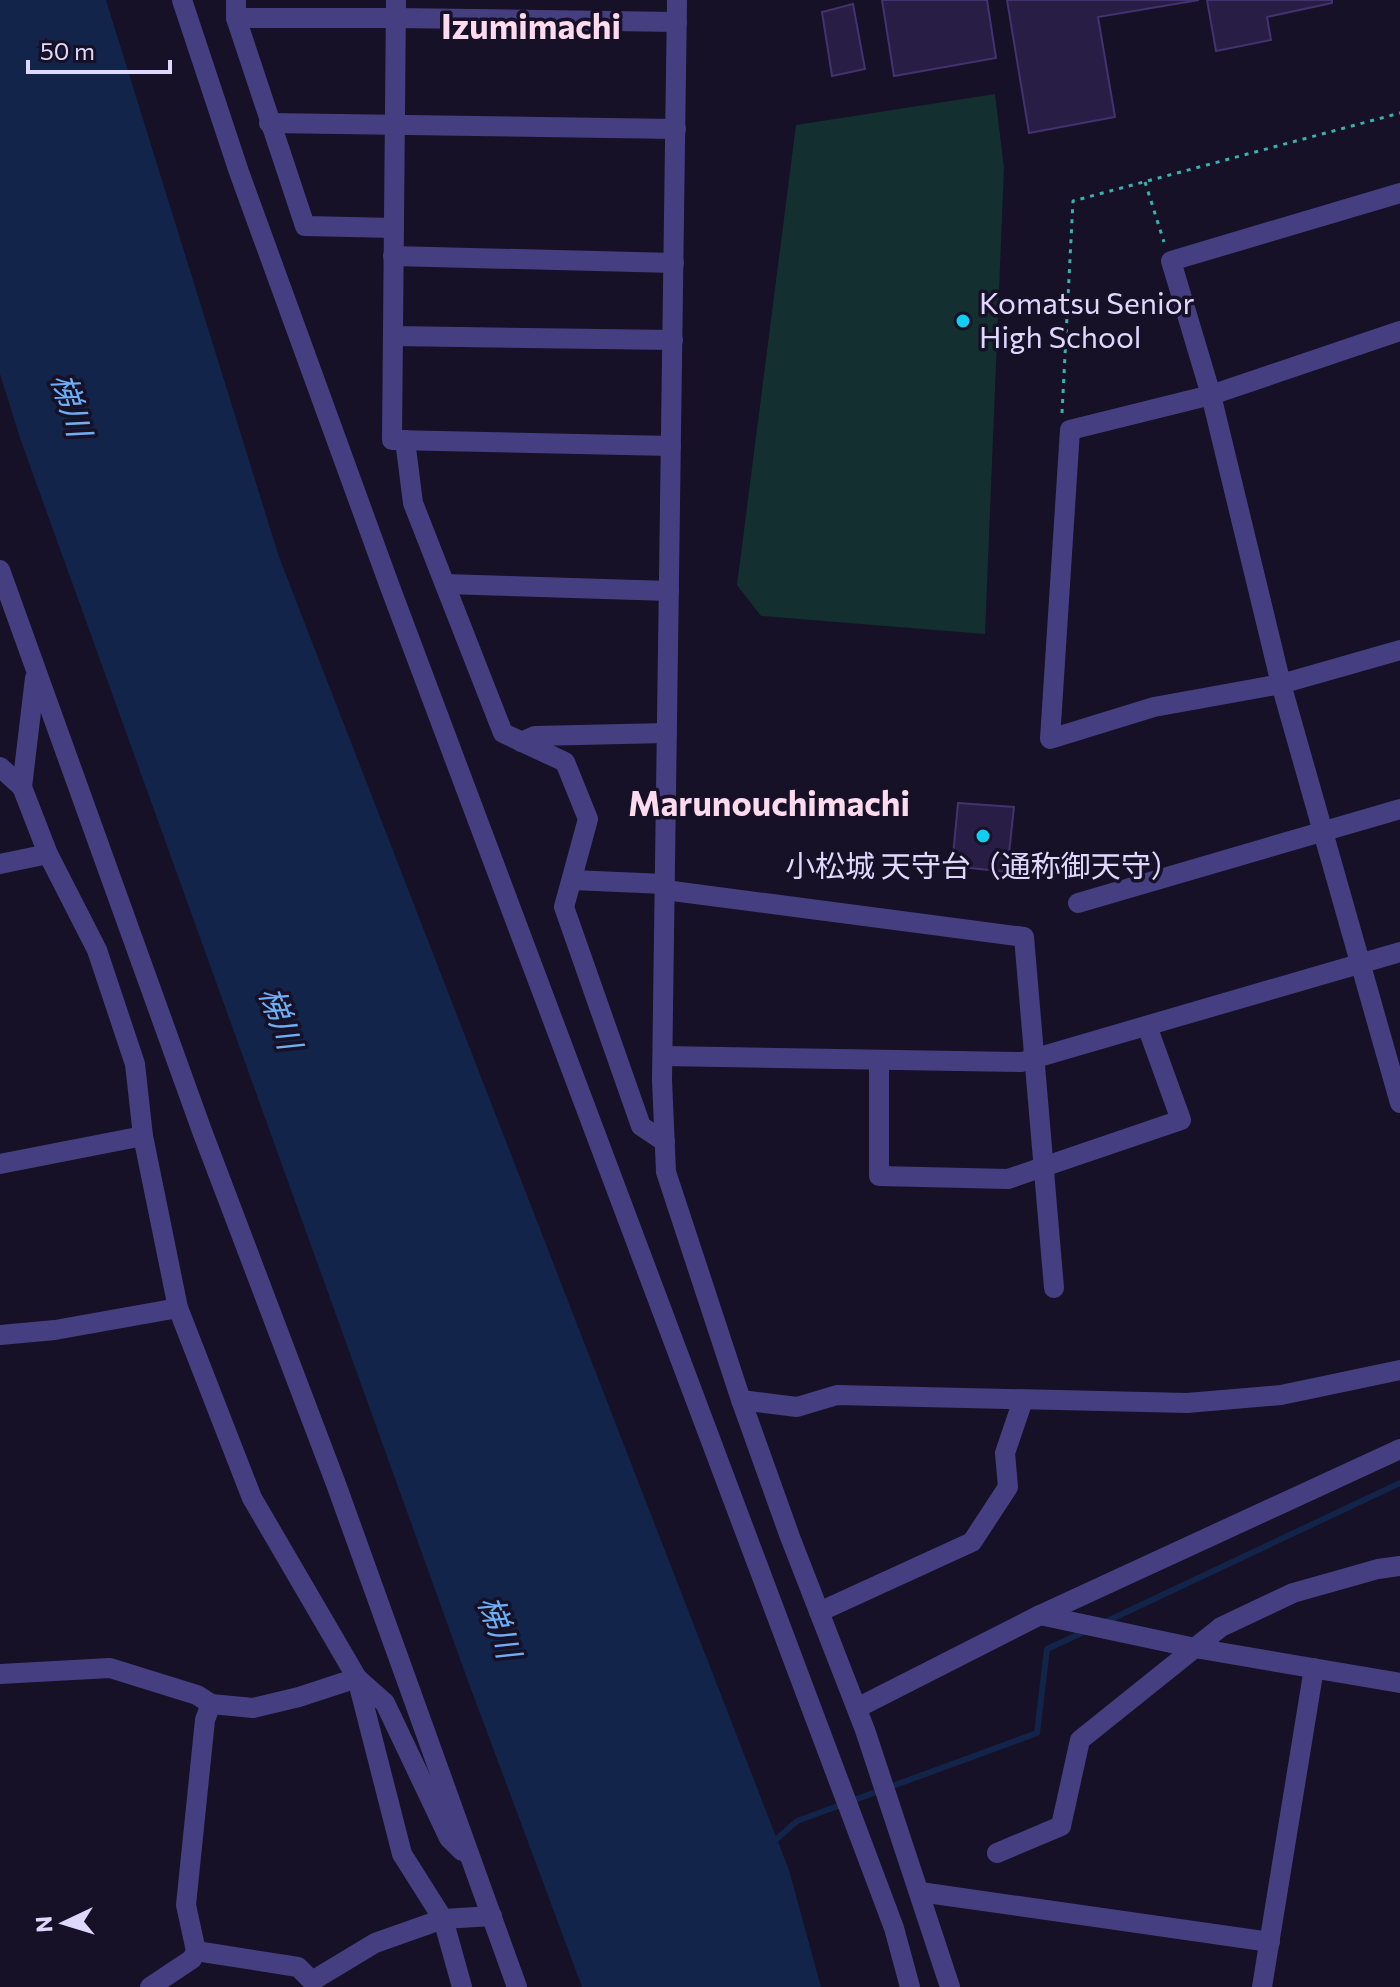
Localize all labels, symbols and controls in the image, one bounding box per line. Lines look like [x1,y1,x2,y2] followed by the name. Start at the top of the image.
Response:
[441,4,621,46] district label: Izumimachi
[28,24,170,74] scale bar
[40,36,95,65] text: 50 m
[979,283,1195,354] place label: Komatsu Senior High School
[954,312,972,330] marker: Komatsu Senior High School
[44,368,102,444] water label: 梯川
[628,781,910,823] district label: Marunouchimachi
[974,827,992,845] marker: 小松城 天守台（通称御天守）
[785,846,1181,883] place label: 小松城 天守台（通称御天守）
[252,980,313,1057] water label: 梯川
[471,1589,532,1666] water label: 梯川
[24,1883,104,1963] north arrow
[30,1915,58,1934] text: N

